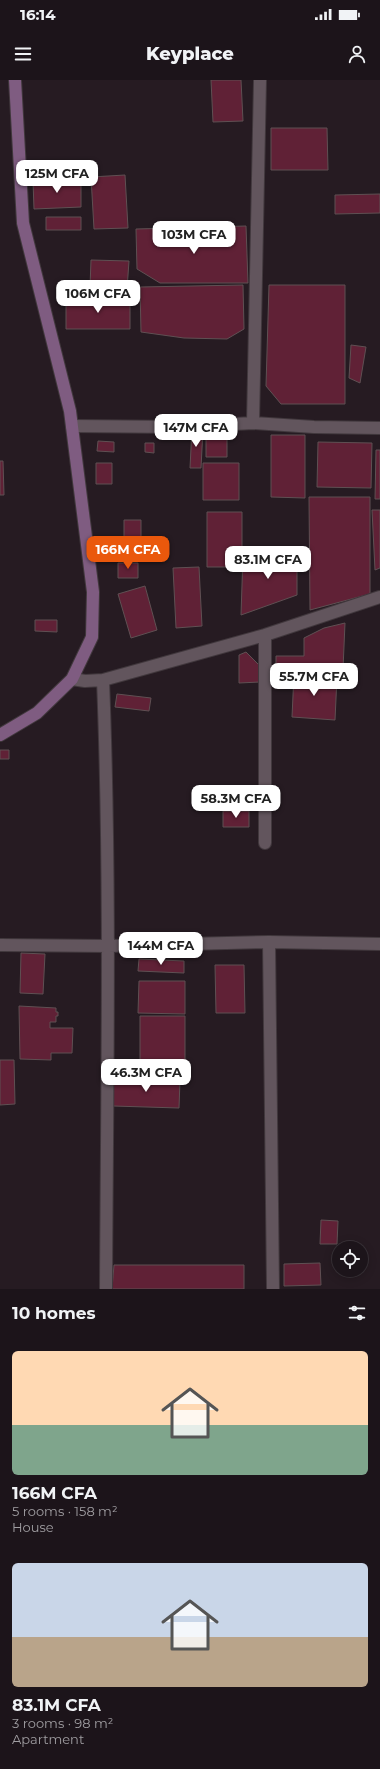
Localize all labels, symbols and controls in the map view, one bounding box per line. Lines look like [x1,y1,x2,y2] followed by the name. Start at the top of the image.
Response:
[20,5,56,24] text: 16:14
[12,43,34,65] icon: menu
[146,43,234,65] text: Keyplace
[346,43,368,65] icon: person
[16,160,98,194] pin: 125M CFA
[25,165,89,181] text: 125M CFA
[153,221,235,255] pin: 103M CFA
[162,226,226,242] text: 103M CFA
[57,280,139,314] pin: 106M CFA
[65,285,131,301] text: 106M CFA
[155,414,237,448] pin: 147M CFA
[164,419,228,435] text: 147M CFA
[87,536,169,570] pin: 166M CFA
[95,541,161,557] text: 166M CFA
[222,546,314,580] pin: 83.1M CFA
[234,551,302,567] text: 83.1M CFA
[268,663,360,697] pin: 55.7M CFA
[279,668,349,684] text: 55.7M CFA
[190,785,282,819] pin: 58.3M CFA
[200,790,272,806] text: 58.3M CFA
[120,932,202,966] pin: 144M CFA
[128,937,194,953] text: 144M CFA
[100,1059,192,1093] pin: 46.3M CFA
[110,1064,182,1080] text: 46.3M CFA
[332,1241,368,1277] map controls
[332,1241,368,1277] button: locate
[346,1302,368,1324] icon: filters
[12,1303,96,1323] text: 10 homes
[154,1377,226,1449] icon: home
[12,1483,97,1503] text: 166M CFA
[12,1503,117,1519] text: 5 rooms · 158 m²
[12,1519,54,1535] text: House
[154,1589,226,1661] icon: home
[12,1695,101,1715] text: 83.1M CFA
[12,1715,113,1731] text: 3 rooms · 98 m²
[12,1731,84,1747] text: Apartment

